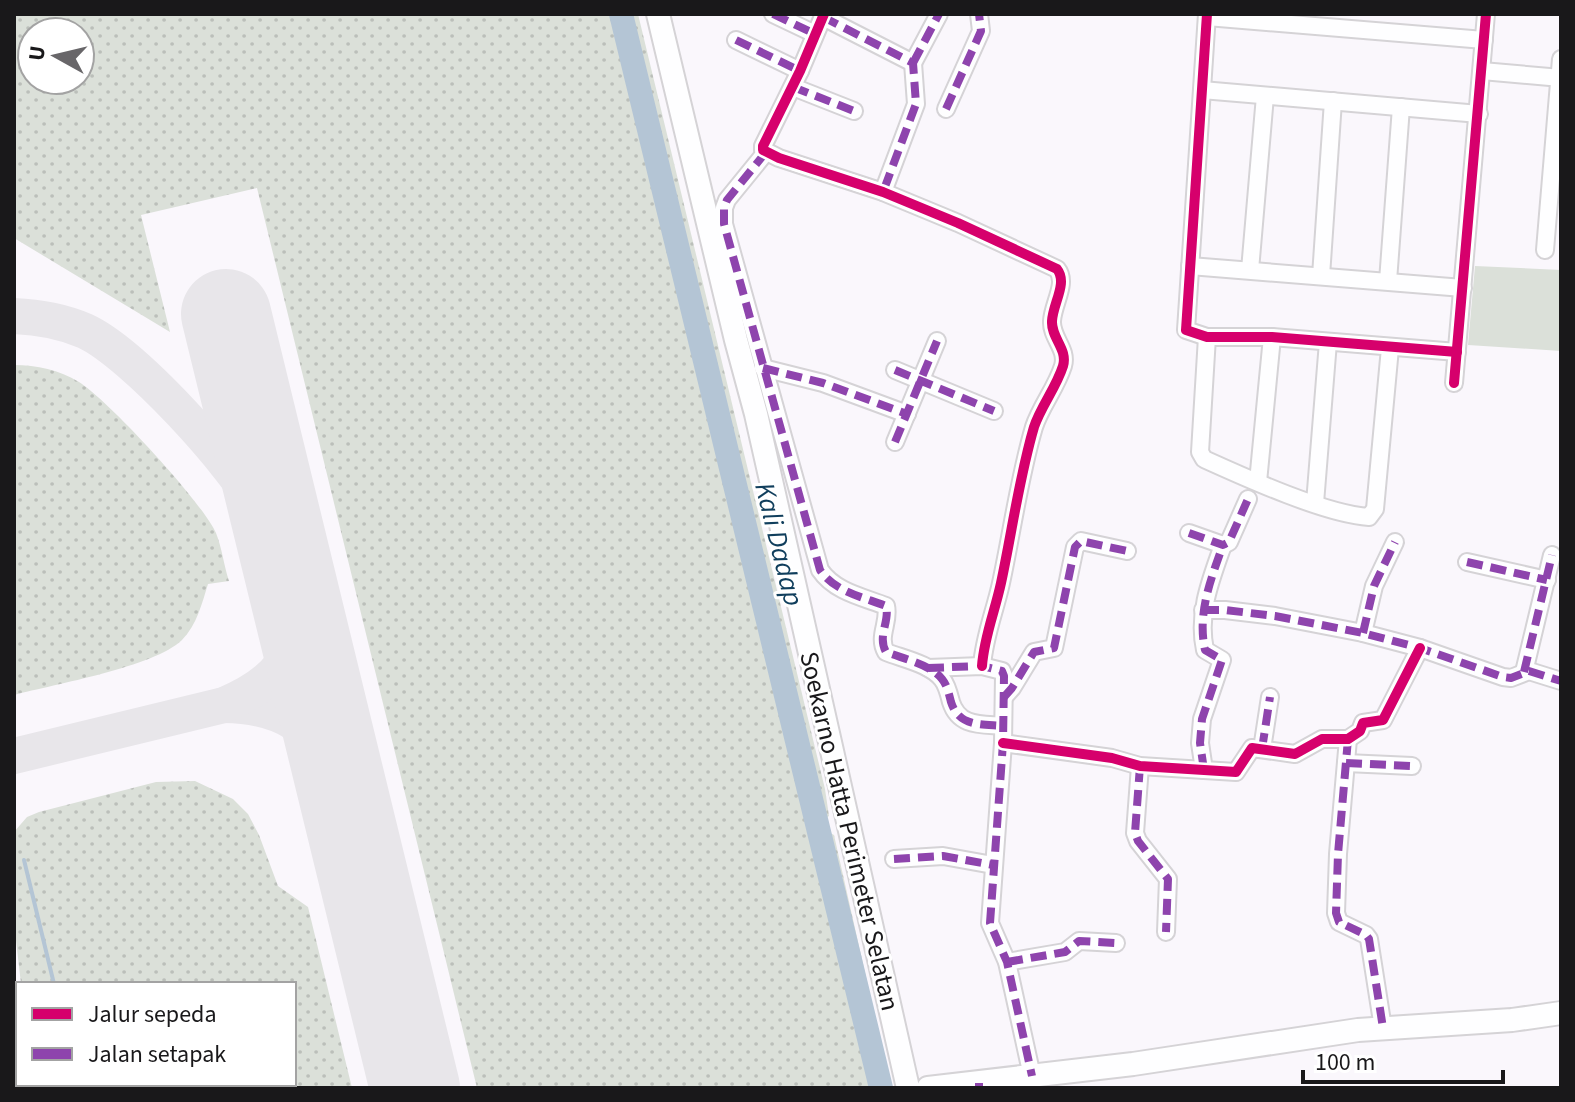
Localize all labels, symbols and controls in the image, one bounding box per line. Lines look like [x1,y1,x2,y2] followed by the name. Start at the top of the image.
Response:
[16,16,96,96] north arrow
[20,44,54,63] text: U
[744,478,814,610] water label: Kali Dadap
[790,648,909,1014] street label: Soekarno Hatta Perimeter Selatan
[16,982,296,1086] legend
[88,997,217,1032] text: Jalur sepeda
[1303,1034,1503,1084] scale bar
[88,1037,226,1072] text: Jalan setapak
[1315,1045,1375,1080] text: 100 m

